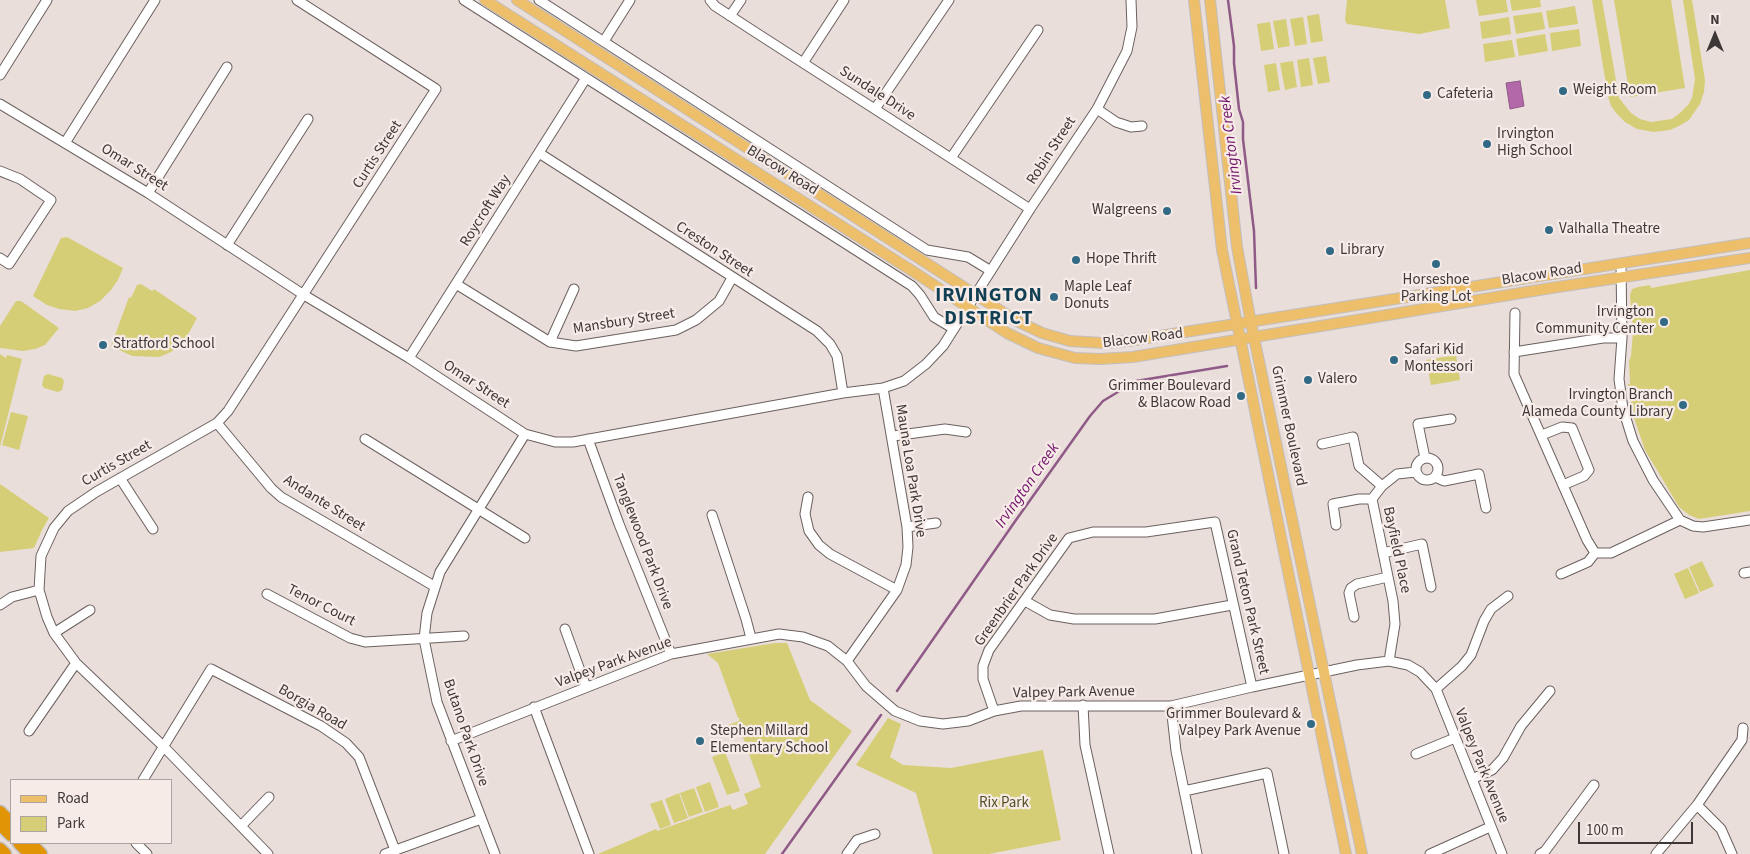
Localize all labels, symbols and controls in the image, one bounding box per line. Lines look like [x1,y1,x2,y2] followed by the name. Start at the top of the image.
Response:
[1690,10,1740,60] north arrow
[1710,10,1720,30] text: N
[836,63,918,125] street label: Sundale Drive
[1573,82,1657,100] place label: Weight Room
[1557,85,1569,97] marker: Weight Room
[1437,86,1493,104] place label: Cafeteria
[1421,89,1433,101] marker: Cafeteria
[1216,95,1248,195] water label: Irvington Creek
[1023,114,1081,188] street label: Robin Street
[349,118,407,192] street label: Curtis Street
[1497,126,1572,161] place label: Irvington High School
[1481,138,1493,150] marker: Irvington High School
[97,140,171,196] street label: Omar Street
[743,142,821,200] street label: Blacow Road
[457,172,515,250] street label: Roycroft Way
[1092,202,1157,220] place label: Walgreens
[1161,205,1173,217] marker: Walgreens
[672,218,756,282] street label: Creston Street
[1559,221,1660,239] place label: Valhalla Theatre
[1543,224,1555,236] marker: Valhalla Theatre
[1340,242,1384,260] place label: Library
[1324,245,1336,257] marker: Library
[1086,251,1157,269] place label: Hope Thrift
[1070,254,1082,266] marker: Hope Thrift
[1430,258,1442,270] marker: Horseshoe Parking Lot
[1501,260,1583,290] street label: Blacow Road
[1401,272,1471,307] place label: Horseshoe Parking Lot
[1064,279,1131,314] place label: Maple Leaf Donuts
[934,285,1044,332] district label: IRVINGTON DISTRICT
[1048,291,1060,303] marker: Maple Leaf Donuts
[1536,304,1654,339] place label: Irvington Community Center
[572,305,676,339] street label: Mansbury Street
[1658,316,1670,328] marker: Irvington Community Center
[1102,325,1184,353] street label: Blacow Road
[113,336,215,354] place label: Stratford School
[97,339,109,351] marker: Stratford School
[1404,342,1473,377] place label: Safari Kid Montessori
[1388,354,1400,366] marker: Safari Kid Montessori
[439,357,513,413] street label: Omar Street
[1266,364,1310,488] street label: Grimmer Boulevard
[1318,371,1357,389] place label: Valero
[1302,374,1314,386] marker: Valero
[1108,378,1231,413] place label: Grimmer Boulevard & Blacow Road
[1522,387,1673,422] place label: Irvington Branch Alameda County Library
[1235,390,1247,402] marker: Grimmer Boulevard & Blacow Road
[1677,399,1689,411] marker: Irvington Branch Alameda County Library
[891,403,929,539] street label: Mauna Loa Park Drive
[79,437,155,491] street label: Curtis Street
[992,440,1064,532] water label: Irvington Creek
[280,472,368,536] street label: Andante Street
[608,472,676,612] street label: Tanglewood Park Drive
[1378,505,1414,595] street label: Bayfield Place
[1222,528,1272,676] street label: Grand Teton Park Street
[971,530,1063,650] street label: Greenbrier Park Drive
[284,581,358,631] street label: Tenor Court
[554,634,674,692] street label: Valpey Park Avenue
[438,677,492,789] street label: Butano Park Drive
[275,681,349,735] street label: Borgia Road
[1013,683,1135,703] street label: Valpey Park Avenue
[1166,706,1301,741] place label: Grimmer Boulevard & Valpey Park Avenue
[1450,706,1512,826] street label: Valpey Park Avenue
[1305,718,1317,730] marker: Grimmer Boulevard & Valpey Park Avenue
[710,723,828,758] place label: Stephen Millard Elementary School
[694,735,706,747] marker: Stephen Millard Elementary School
[10,779,172,844] legend
[57,788,89,809] text: Road
[979,795,1029,813] park label: Rix Park
[1580,812,1695,844] scale bar
[57,813,85,834] text: Park
[1586,820,1624,841] text: 100 m

